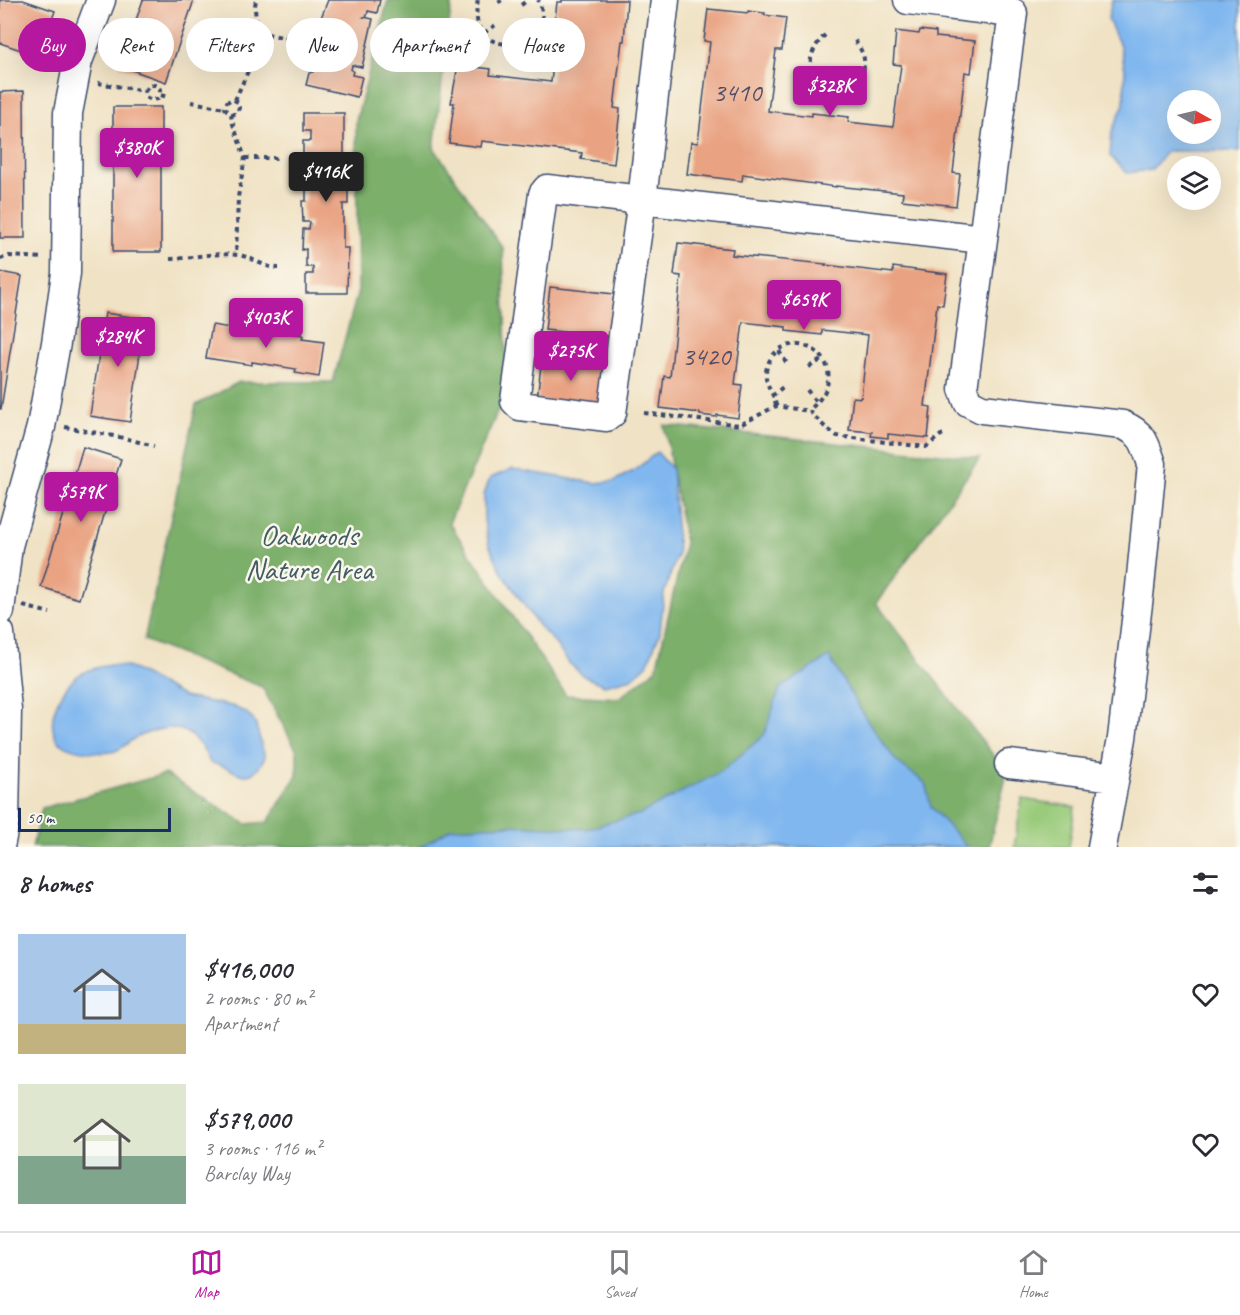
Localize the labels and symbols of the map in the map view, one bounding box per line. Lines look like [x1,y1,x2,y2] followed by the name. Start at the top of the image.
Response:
[788,66,872,117] pin: $328K
[713,75,763,109] house number: 3410
[1167,90,1221,144] north arrow
[95,128,179,179] pin: $380K
[284,152,368,203] pin: $416K
[762,280,846,331] pin: $659K
[224,298,308,349] pin: $403K
[76,317,160,368] pin: $284K
[529,331,613,382] pin: $275K
[682,339,732,373] house number: 3420
[39,472,123,523] pin: $579K
[245,516,375,588] park label: Oakwoods Nature Area
[18,805,171,832] scale bar

